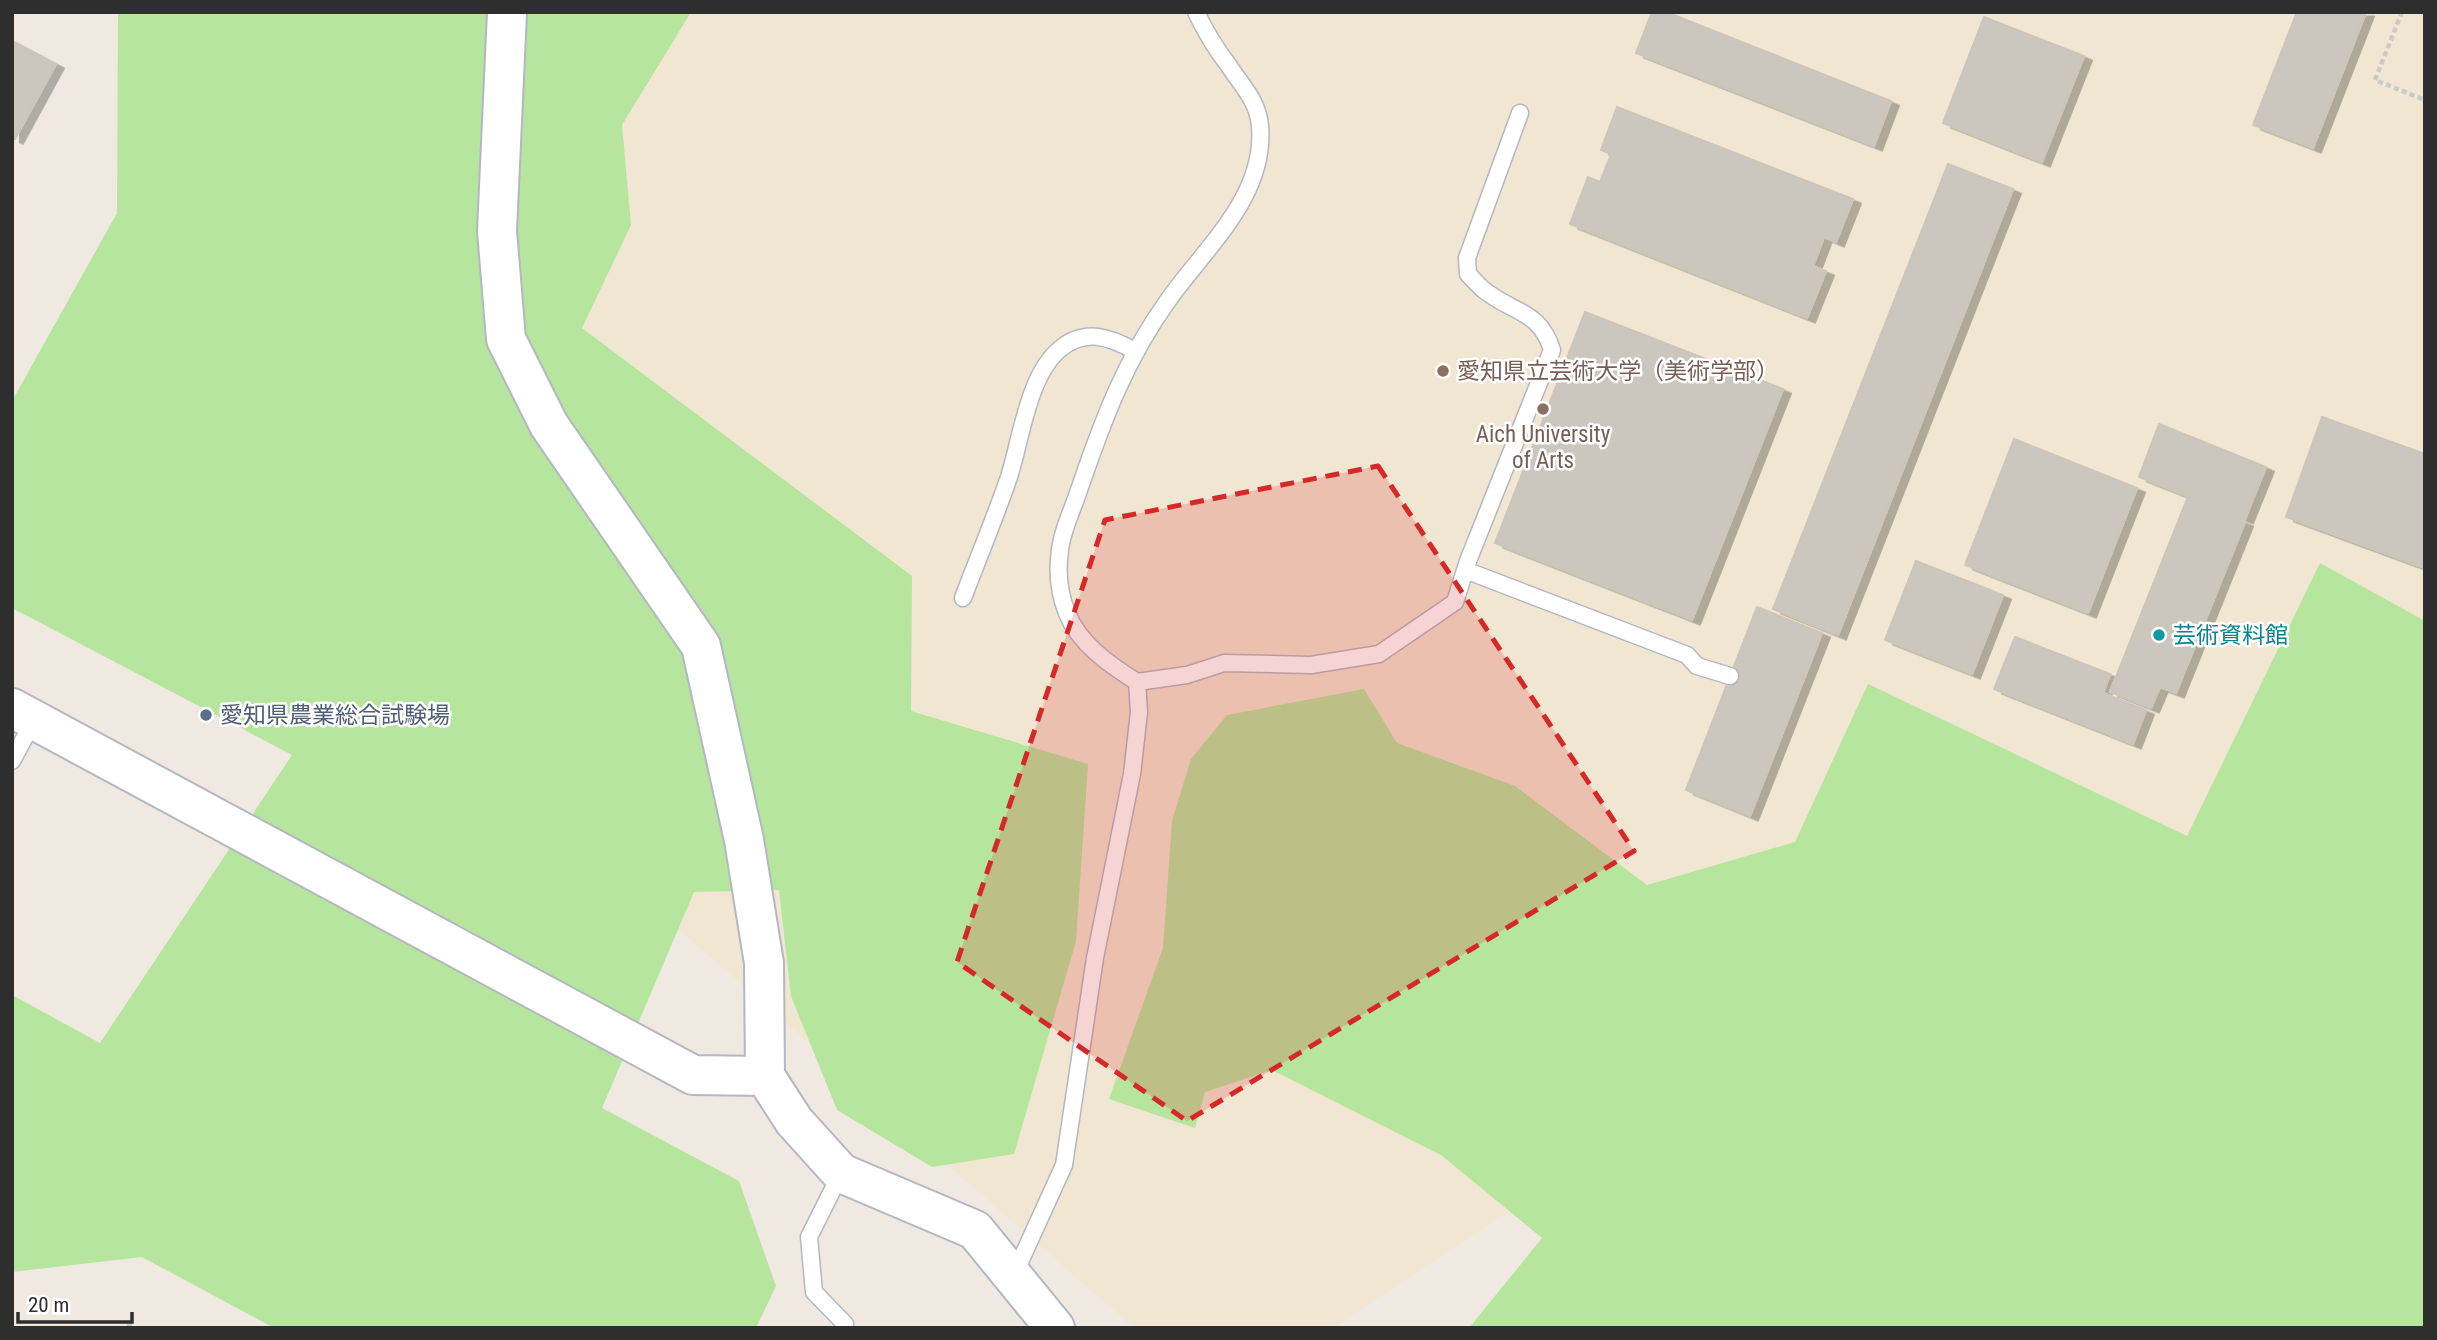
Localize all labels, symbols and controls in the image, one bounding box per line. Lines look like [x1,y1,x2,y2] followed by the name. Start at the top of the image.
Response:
[1457,358,1779,385] place label: 愛知県立芸術大学（美術学部）
[1435,363,1451,379] marker: 愛知県立芸術大学（美術学部）
[1535,401,1551,417] marker: Aich University of Arts
[1476,421,1611,474] place label: Aich University of Arts
[2173,622,2288,649] place label: 芸術資料館
[2151,627,2167,643] marker: 芸術資料館
[220,702,450,729] place label: 愛知県農業総合試験場
[198,707,214,723] marker: 愛知県農業総合試験場
[18,1280,131,1324] scale bar
[28,1293,69,1317] text: 20 m

